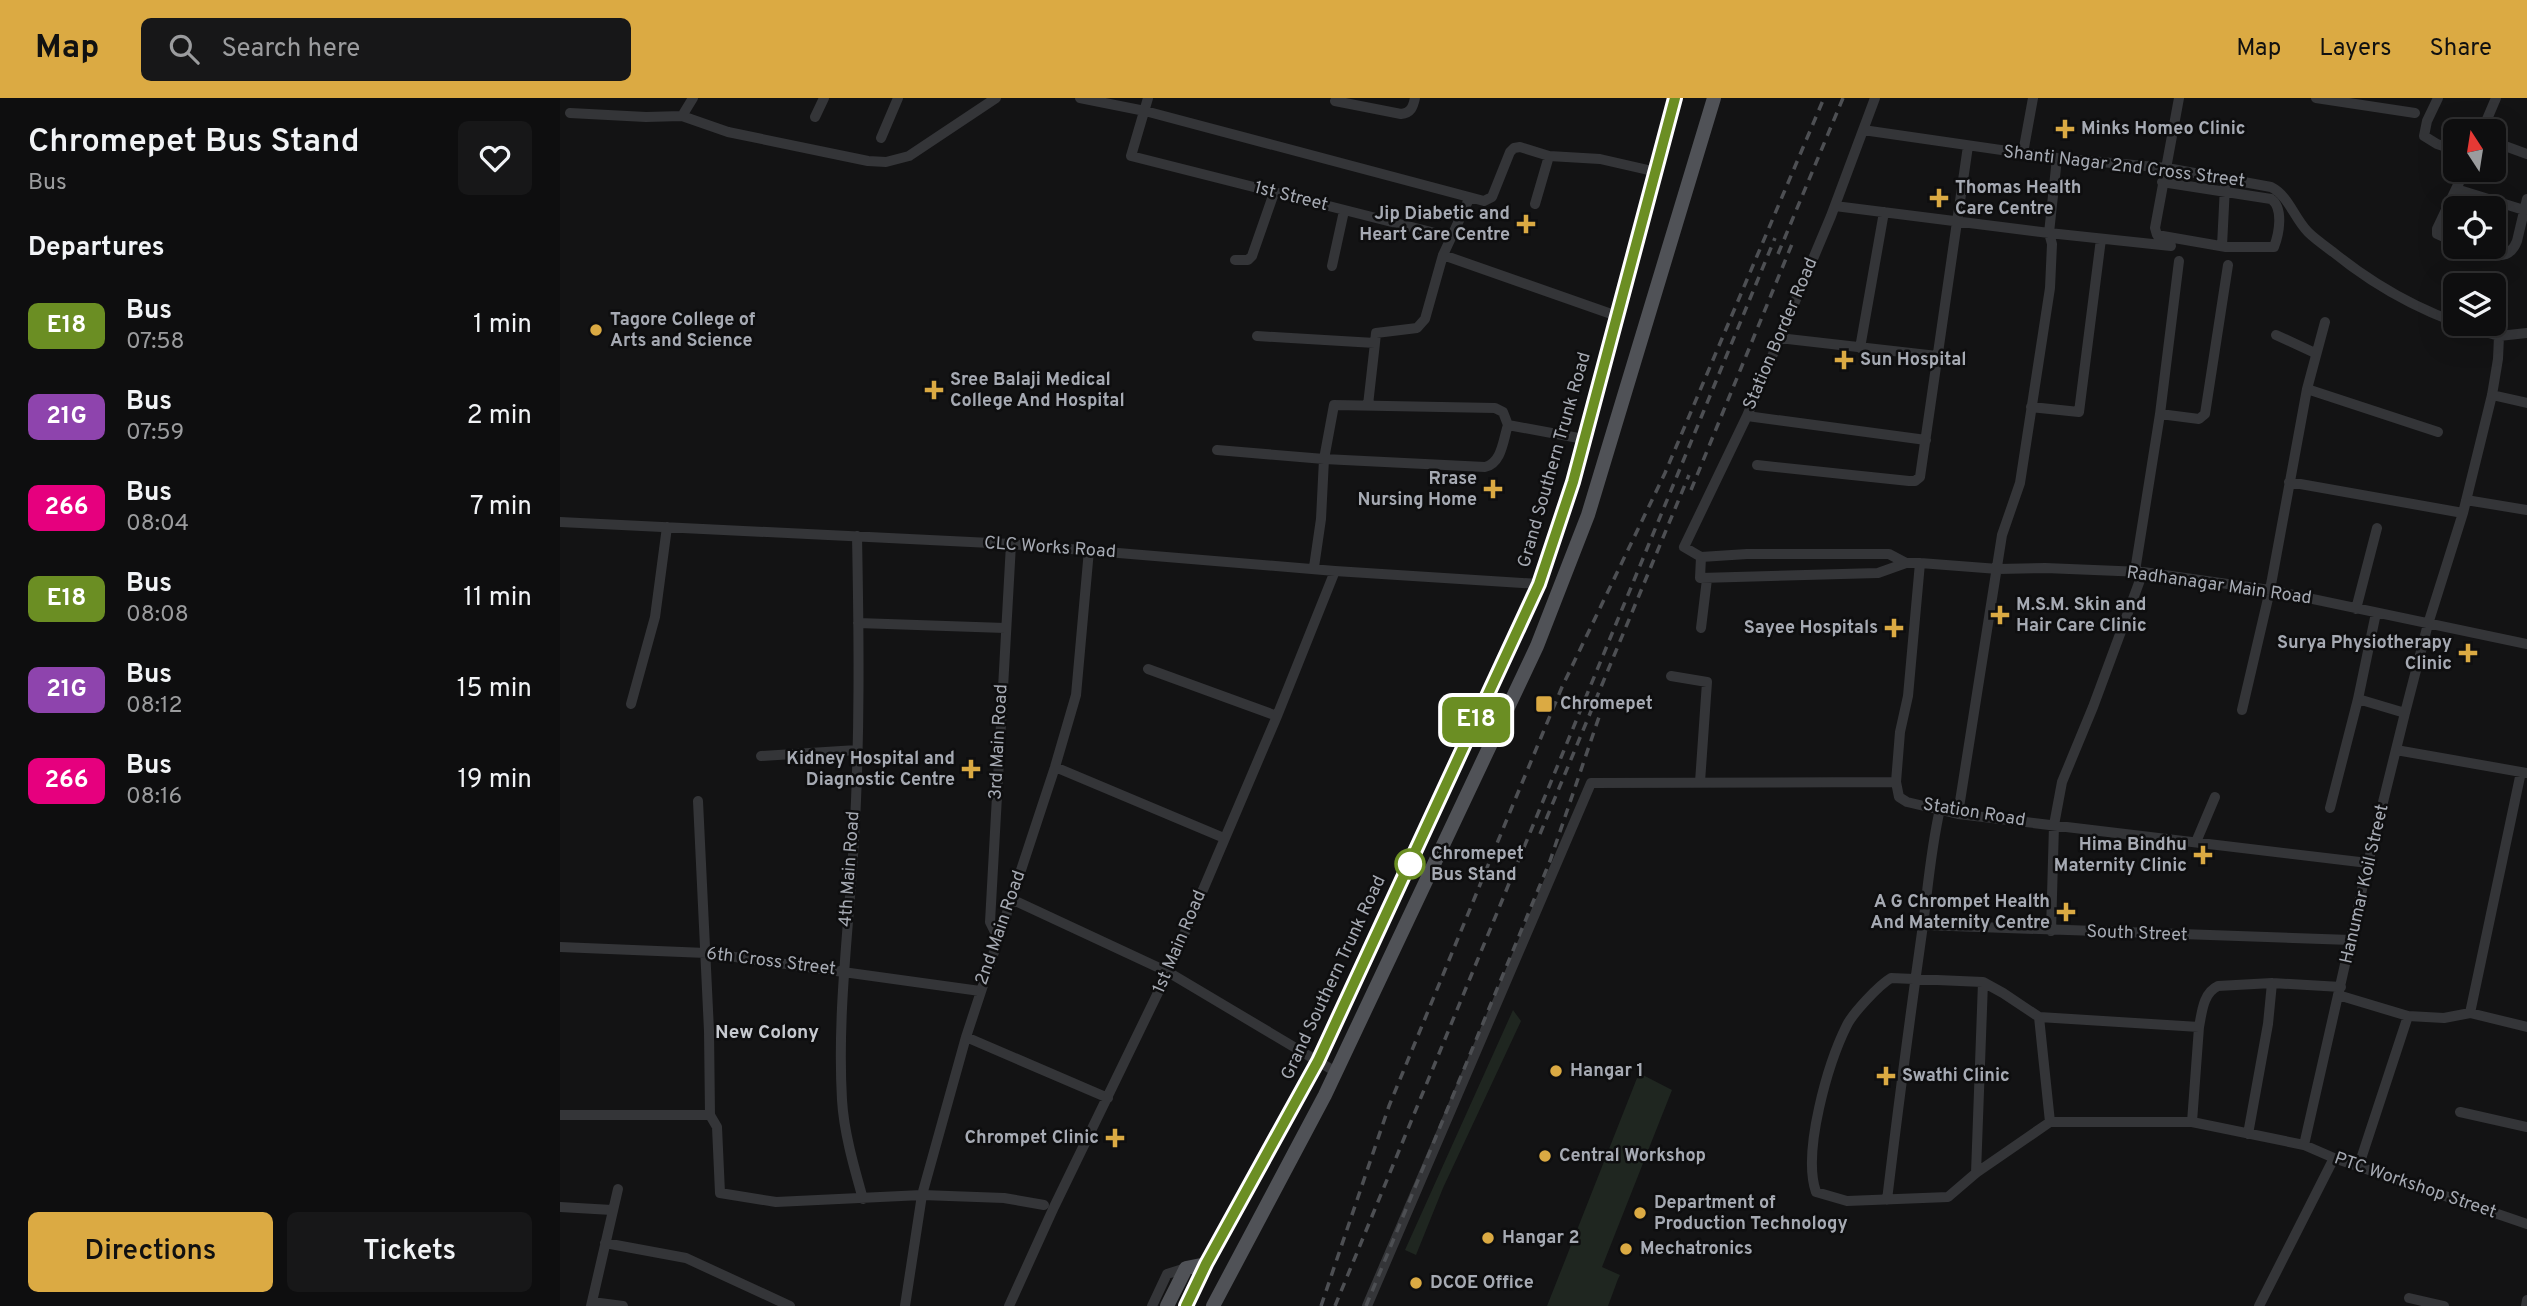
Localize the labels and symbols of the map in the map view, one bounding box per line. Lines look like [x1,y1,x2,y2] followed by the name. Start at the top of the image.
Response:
[2081,118,2246,141] place label: Minks Homeo Clinic
[2055,119,2075,139] marker: Minks Homeo Clinic
[2443,119,2506,182] north arrow
[2002,141,2246,193] street label: Shanti Nagar 2nd Cross Street
[1252,177,1330,217] street label: 1st Street
[1955,177,2081,221] place label: Thomas Health Care Centre
[1929,188,1949,208] marker: Thomas Health Care Centre
[1359,203,1510,247] place label: Jip Diabetic and Heart Care Centre
[1516,214,1536,234] marker: Jip Diabetic and Heart Care Centre
[1739,254,1823,414] street label: Station Border Road
[610,309,756,353] place label: Tagore College of Arts and Science
[588,322,604,338] marker: Tagore College of Arts and Science
[1860,349,1966,372] place label: Sun Hospital
[1513,350,1597,570] street label: Grand Southern Trunk Road
[1834,350,1854,370] marker: Sun Hospital
[950,369,1125,413] place label: Sree Balaji Medical College And Hospital
[924,380,944,400] marker: Sree Balaji Medical College And Hospital
[1358,468,1477,512] place label: Rrase Nursing Home
[1483,479,1503,499] marker: Rrase Nursing Home
[983,532,1117,564] street label: CLC Works Road
[2125,562,2313,610] street label: Radhanagar Main Road
[2016,594,2147,638] place label: M.S.M. Skin and Hair Care Clinic
[1990,605,2010,625] marker: M.S.M. Skin and Hair Care Clinic
[1744,617,1878,640] place label: Sayee Hospitals
[1884,618,1904,638] marker: Sayee Hospitals
[2277,632,2452,676] place label: Surya Physiotherapy Clinic
[2458,643,2478,663] marker: Surya Physiotherapy Clinic
[984,684,1014,800] street label: 3rd Main Road
[1560,693,1653,716] place label: Chromepet
[1534,694,1554,714] marker: Chromepet
[1436,697,1516,743] line badge: E18
[786,748,955,792] place label: Kidney Hospital and Diagnostic Centre
[961,759,981,779] marker: Kidney Hospital and Diagnostic Centre
[1921,794,2027,832] street label: Station Road
[2335,802,2395,966] street label: Hanumar Koil Street
[834,810,866,928] street label: 4th Main Road
[2054,834,2187,878] place label: Hima Bindhu Maternity Clinic
[1431,843,1524,887] place label: Chromepet Bus Stand
[2193,845,2213,865] marker: Hima Bindhu Maternity Clinic
[1395,849,1425,879] marker: Chromepet Bus Stand
[971,868,1031,988] street label: 2nd Main Road
[1276,872,1392,1084] street label: Grand Southern Trunk Road
[1148,887,1212,997] street label: 1st Main Road
[1870,891,2050,935] place label: A G Chrompet Health And Maternity Centre
[2056,902,2076,922] marker: A G Chrompet Health And Maternity Centre
[2086,921,2188,947] street label: South Street
[705,943,837,981] street label: 6th Cross Street
[715,1021,819,1045] district label: New Colony
[1570,1060,1644,1083] place label: Hangar 1
[1548,1063,1564,1079] marker: Hangar 1
[1902,1065,2010,1088] place label: Swathi Clinic
[1876,1066,1896,1086] marker: Swathi Clinic
[964,1127,1099,1150] place label: Chrompet Clinic
[1105,1128,1125,1148] marker: Chrompet Clinic
[1559,1145,1706,1168] place label: Central Workshop
[2331,1147,2499,1225] street label: PTC Workshop Street
[1537,1148,1553,1164] marker: Central Workshop
[1654,1192,1848,1236] place label: Department of Production Technology
[1632,1205,1648,1221] marker: Department of Production Technology
[1502,1227,1579,1250] place label: Hangar 2
[1480,1230,1496,1246] marker: Hangar 2
[1640,1238,1753,1261] place label: Mechatronics
[1618,1241,1634,1257] marker: Mechatronics
[1430,1272,1534,1295] place label: DCOE Office
[1408,1275,1424,1291] marker: DCOE Office

